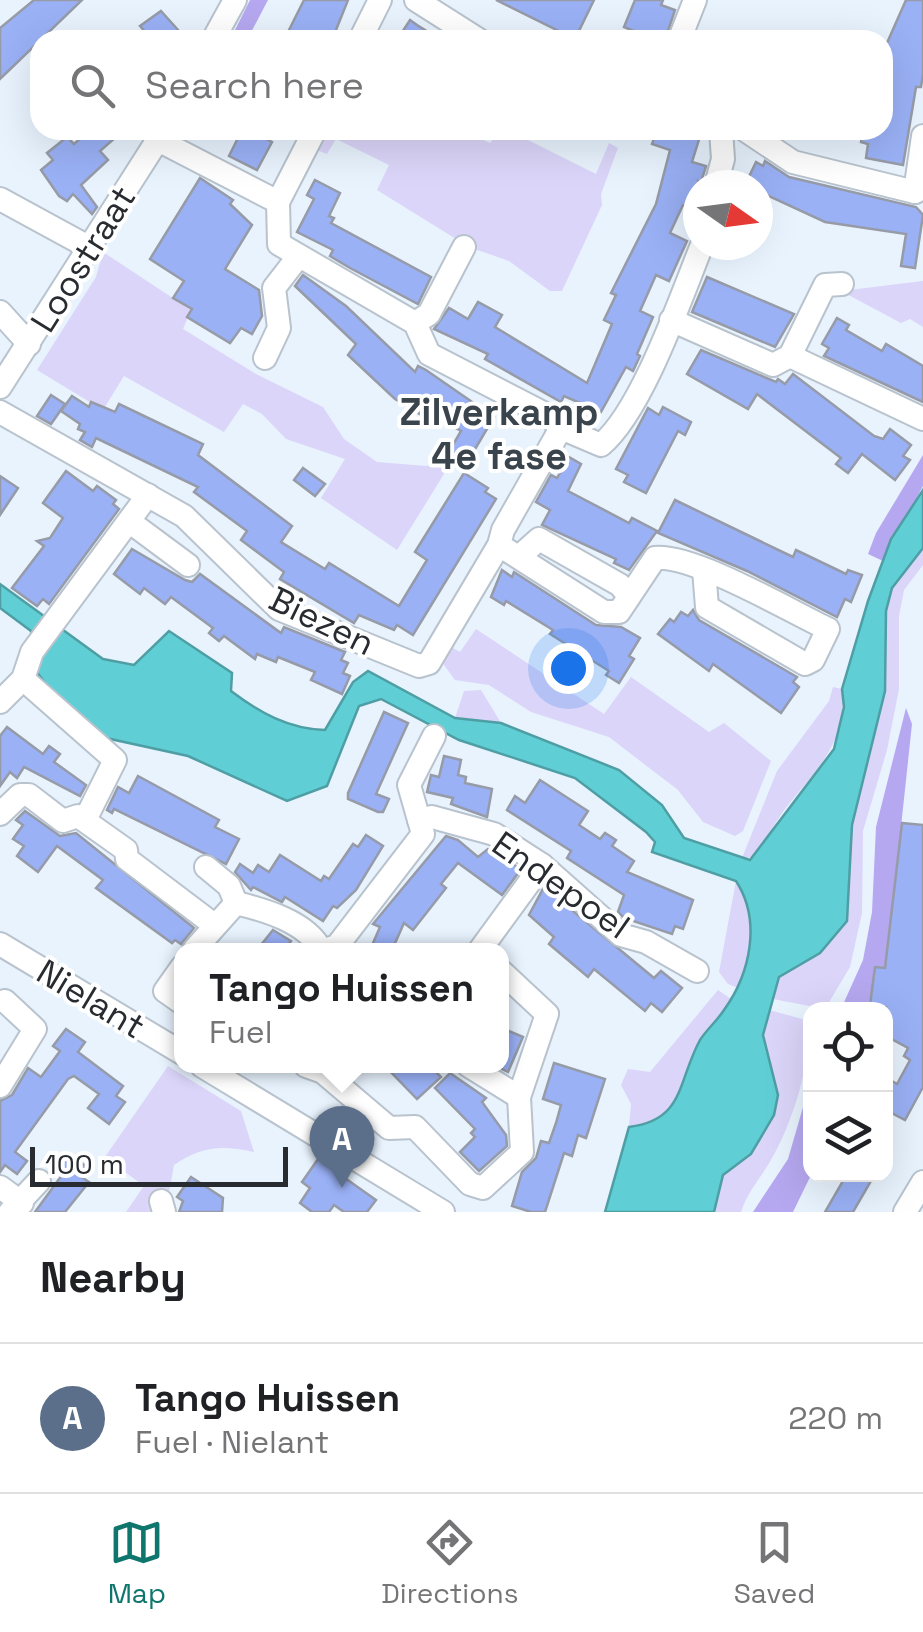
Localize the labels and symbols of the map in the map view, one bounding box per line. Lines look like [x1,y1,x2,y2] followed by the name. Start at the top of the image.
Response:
[683,170,773,260] north arrow
[21,178,145,340] street label: Loostraat
[399,388,599,480] district label: Zilverkamp 4e fase
[262,577,382,665] street label: Biezen
[543,643,594,694] your location
[484,822,638,948] street label: Endepoel
[29,950,153,1048] street label: Nielant
[310,1106,374,1188] pin: A
[30,1142,288,1186] scale bar

